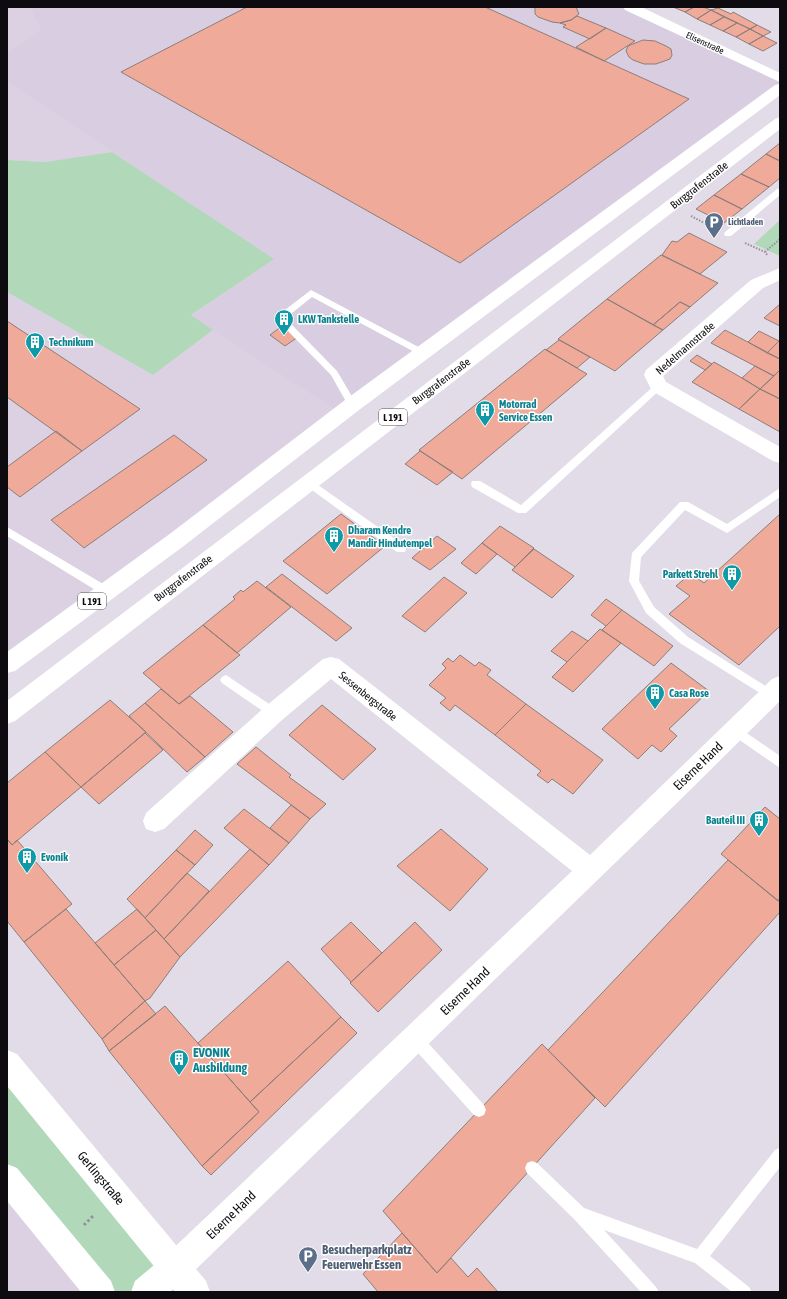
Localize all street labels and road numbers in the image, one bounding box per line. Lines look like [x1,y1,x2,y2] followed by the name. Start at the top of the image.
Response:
[684,30,726,56] street label: Elisenstraße
[668,159,730,211] street label: Burggrafenstraße
[653,319,717,377] street label: Nedelmannstraße
[410,355,472,407] street label: Burggrafenstraße
[379,409,407,425] road number: L 191
[152,552,214,604] street label: Burggrafenstraße
[78,593,106,609] road number: L 191
[337,669,399,723] street label: Sessenbergstraße
[670,739,726,793] street label: Eiserne Hand
[437,964,493,1018] street label: Eiserne Hand
[74,1148,128,1208] street label: Gerlingstraße
[203,1188,259,1242] street label: Eiserne Hand

